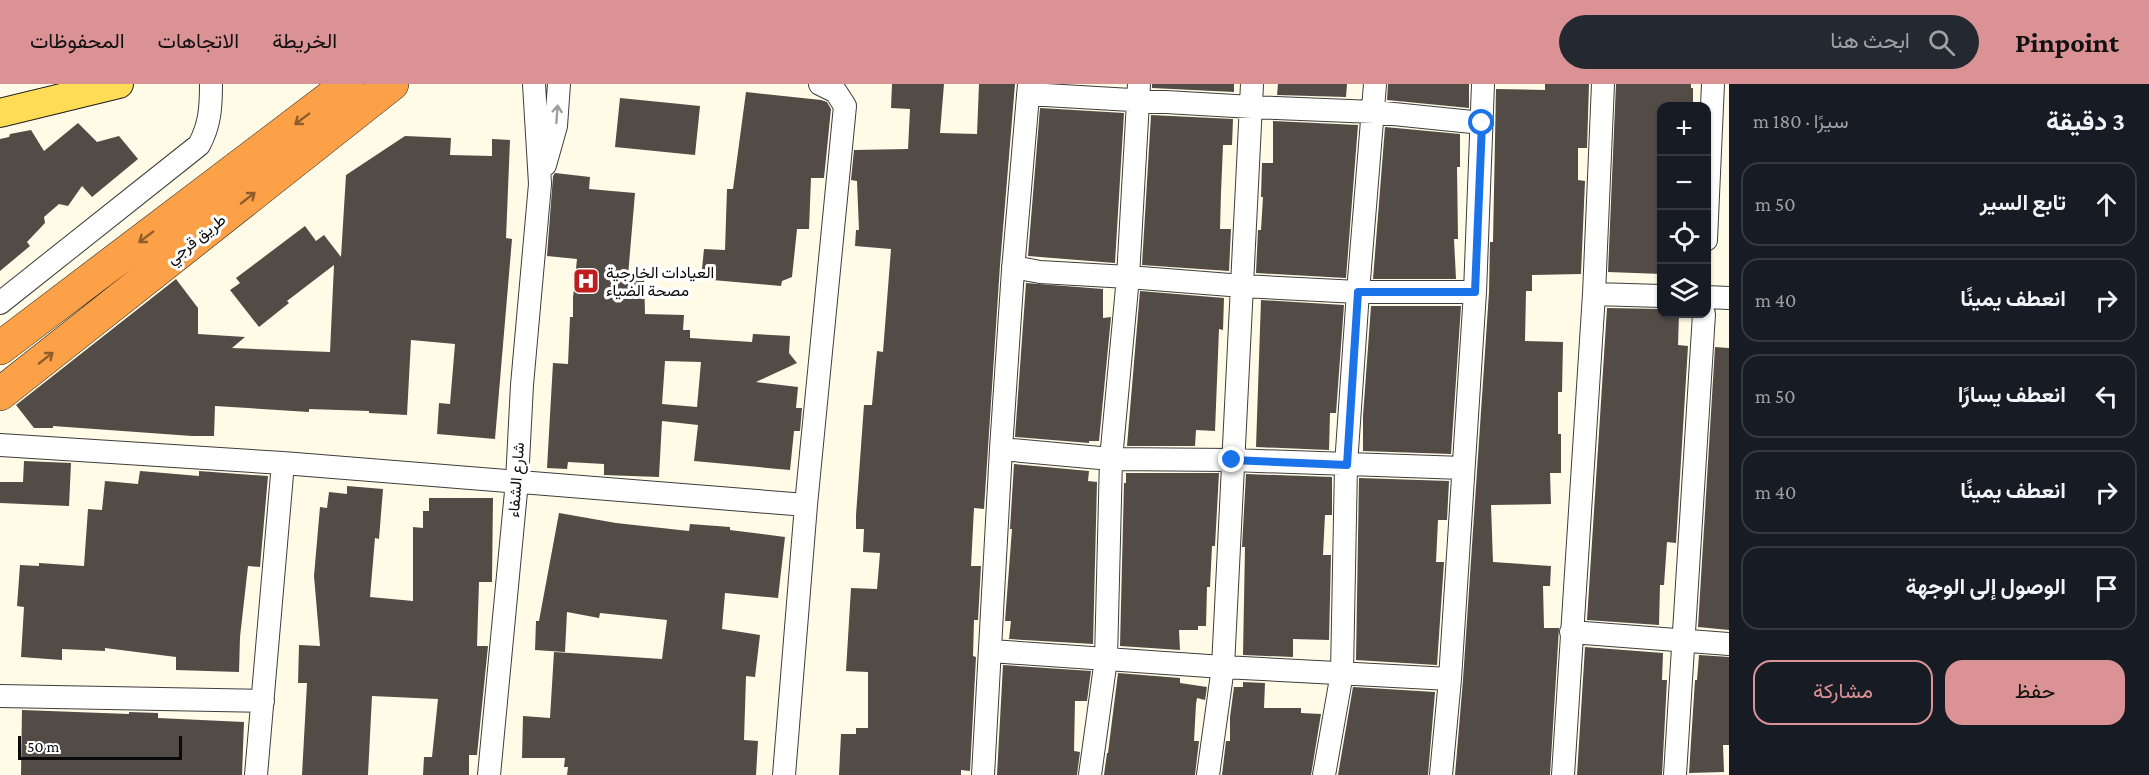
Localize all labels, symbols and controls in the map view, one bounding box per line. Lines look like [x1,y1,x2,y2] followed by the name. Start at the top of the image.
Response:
[1559,15,1979,69] search box
[1925,26,1958,59] icon: search
[2015,27,2119,58] text: Pinpoint
[1830,28,1910,53] text: ابحث هنا
[30,29,125,53] text: المحفوظات
[158,29,239,53] text: الاتجاهات
[272,29,337,53] text: الخريطة
[1657,102,1711,318] map controls
[1657,102,1711,156] button: +
[552,104,563,124] one-way arrow
[2046,107,2125,136] text: 3 دقيقة
[1468,109,1494,135] route start
[1753,110,1849,132] text: سيرًا · 180 m
[294,113,310,126] one-way arrow
[1657,156,1711,210] button: −
[2090,188,2123,221] icon: ahead
[1980,190,2066,215] text: تابع السير
[240,191,256,204] one-way arrow
[1755,193,1796,215] text: 50 m
[1657,210,1711,264] button: locate
[163,211,232,271] street label: طريق قرجي
[139,231,155,244] one-way arrow
[606,264,714,300] place label: العيادات الخارجية مصحة الضياء
[1657,264,1711,318] button: layers
[571,266,601,296] hospital icon: العيادات الخارجية مصحة الضياء
[2090,284,2123,317] icon: right
[1960,286,2066,311] text: انعطف يمينًا
[1755,289,1796,311] text: 40 m
[38,351,54,364] one-way arrow
[2090,380,2123,413] icon: left
[1958,382,2066,407] text: انعطف يسارًا
[1755,385,1796,407] text: 50 m
[505,442,530,519] street label: شارع الشفاء
[1218,446,1244,472] route end
[2090,476,2123,509] icon: right
[1960,478,2066,503] text: انعطف يمينًا
[1755,481,1796,503] text: 40 m
[2090,572,2123,605] icon: arrive
[1905,574,2066,599] text: الوصول إلى الوجهة
[1753,660,1933,725] button: مشاركة
[1945,660,2125,725] button: حفظ
[18,733,182,760] scale bar
[27,738,59,755] text: 50 m

